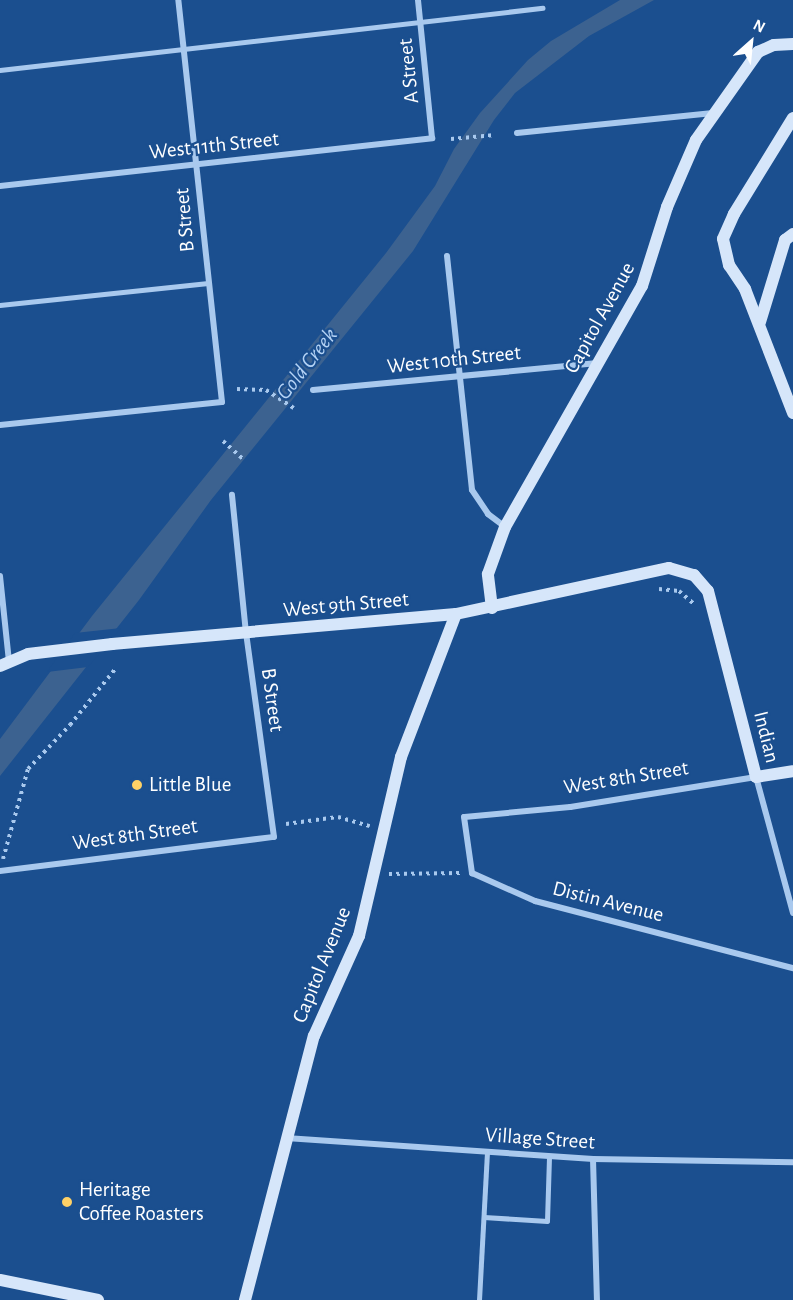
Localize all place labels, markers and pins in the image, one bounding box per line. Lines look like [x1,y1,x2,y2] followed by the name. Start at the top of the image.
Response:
[149,772,231,798] place label: Little Blue
[130,778,144,792] marker: Little Blue
[79,1177,204,1227] place label: Heritage Coffee Roasters
[60,1195,74,1209] marker: Heritage Coffee Roasters

